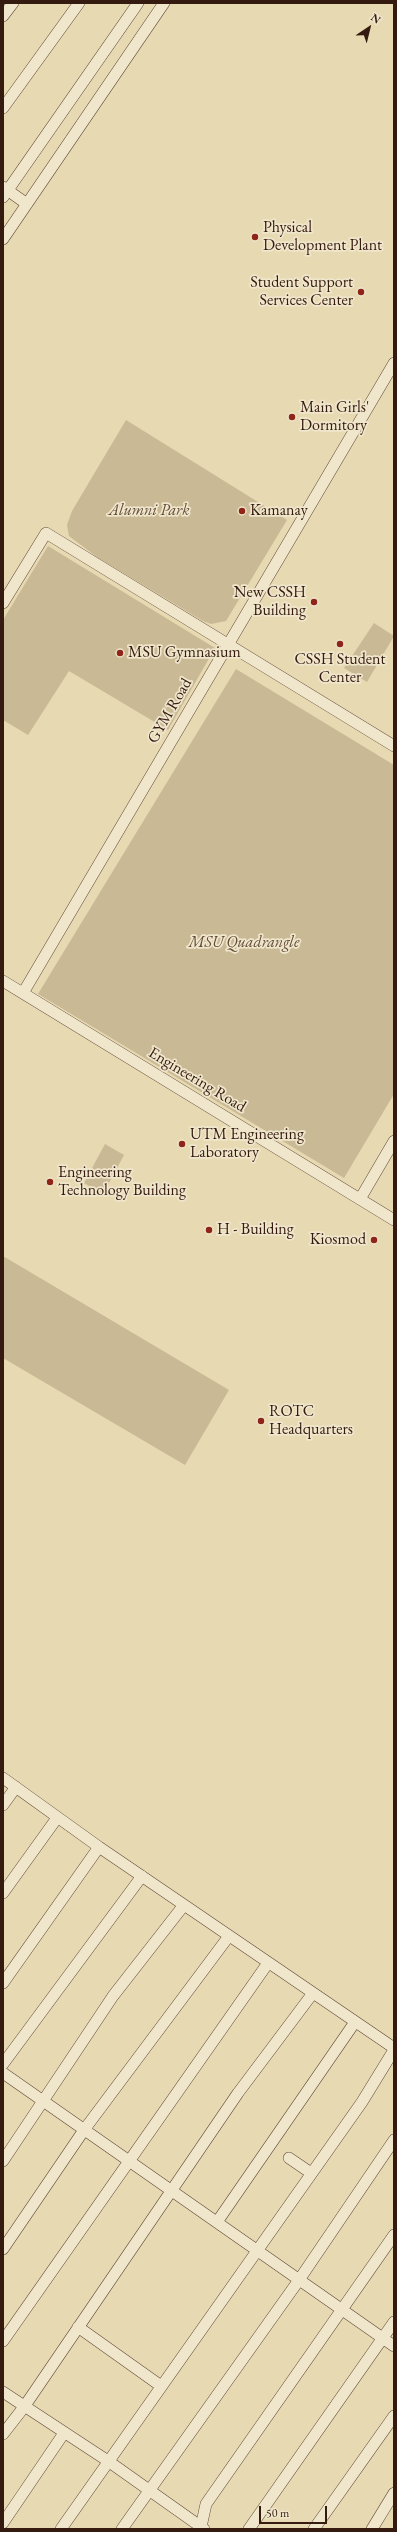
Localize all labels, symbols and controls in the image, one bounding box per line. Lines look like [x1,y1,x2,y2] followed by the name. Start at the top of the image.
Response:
[349,8,389,48] north arrow
[368,10,384,26] text: N
[263,218,382,256] place label: Physical Development Plant
[250,232,260,242] marker: Physical Development Plant
[250,273,353,311] place label: Student Support Services Center
[356,287,366,297] marker: Student Support Services Center
[300,398,369,436] place label: Main Girls' Dormitory
[287,412,297,422] marker: Main Girls' Dormitory
[109,501,189,521] park label: Alumni Park
[250,501,308,521] place label: Kamanay
[237,506,247,516] marker: Kamanay
[234,583,306,621] place label: New CSSH Building
[309,597,319,607] marker: New CSSH Building
[335,639,345,649] marker: CSSH Student Center
[128,643,241,663] place label: MSU Gymnasium
[115,648,125,658] marker: MSU Gymnasium
[294,650,386,688] place label: CSSH Student Center
[144,675,196,747] street label: GYM Road
[189,933,299,953] park label: MSU Quadrangle
[145,1043,249,1117] street label: Engineering Road
[190,1125,304,1163] place label: UTM Engineering Laboratory
[177,1139,187,1149] marker: UTM Engineering Laboratory
[58,1163,186,1201] place label: Engineering Technology Building
[45,1177,55,1187] marker: Engineering Technology Building
[217,1220,294,1240] place label: H - Building
[204,1225,214,1235] marker: H - Building
[310,1230,366,1250] place label: Kiosmod
[369,1235,379,1245] marker: Kiosmod
[269,1402,353,1440] place label: ROTC Headquarters
[256,1416,266,1426] marker: ROTC Headquarters
[261,2498,329,2524] scale bar
[266,2505,289,2521] text: 50 m

